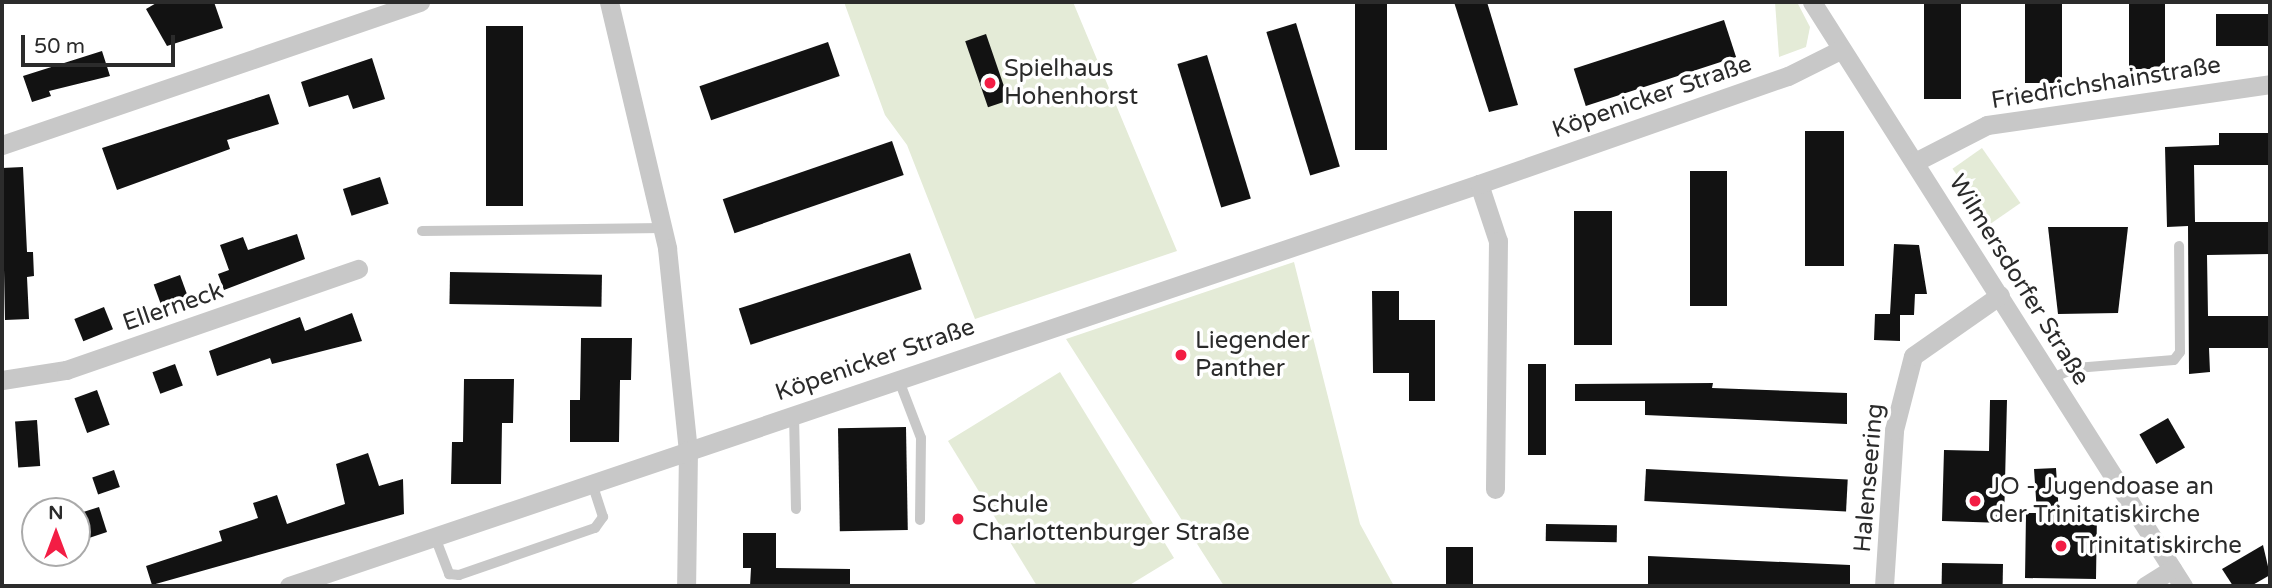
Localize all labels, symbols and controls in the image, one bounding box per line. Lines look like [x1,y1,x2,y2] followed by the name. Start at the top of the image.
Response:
[24,21,178,65] scale bar
[34,34,85,59] text: 50 m
[1549,49,1755,145] street label: Köpenicker Straße
[1989,51,2223,115] street label: Friedrichshainstraße
[1004,55,1138,111] place label: Spielhaus Hohenhorst
[982,75,998,91] marker: Spielhaus Hohenhorst
[1942,169,2096,391] street label: Wilmersdorfer Straße
[119,276,227,338] street label: Ellerneck
[772,312,978,408] street label: Köpenicker Straße
[1195,327,1310,383] place label: Liegender Panther
[1173,347,1189,363] marker: Liegender Panther
[1848,402,1890,554] street label: Halenseering
[1989,473,2214,529] place label: JO - Jugendoase an der Trinitatiskirche
[972,491,1250,547] place label: Schule Charlottenburger Straße
[1967,493,1983,509] marker: JO - Jugendoase an der Trinitatiskirche
[21,497,91,567] north arrow
[48,502,64,524] text: N
[950,511,966,527] marker: Schule Charlottenburger Straße
[2075,532,2242,560] place label: Trinitatiskirche
[2053,538,2069,554] marker: Trinitatiskirche

